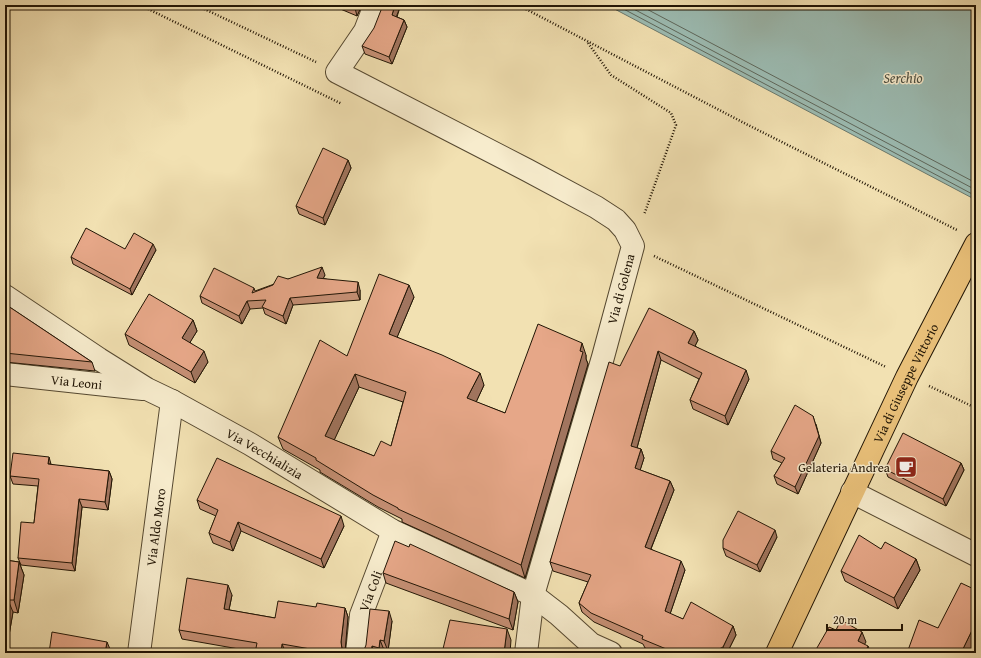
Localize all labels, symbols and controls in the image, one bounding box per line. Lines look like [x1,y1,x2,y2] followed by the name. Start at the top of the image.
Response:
[884,68,922,88] water label: Serchio
[602,251,640,326] street label: Via di Golena
[868,320,943,446] street label: Via di Giuseppe Vittorio
[50,370,103,394] street label: Via Leoni
[223,423,307,484] street label: Via Vecchializia
[893,454,919,480] cafe icon: Gelateria Andrea
[798,458,891,477] place label: Gelateria Andrea
[141,487,170,567] street label: Via Aldo Moro
[354,567,387,614] street label: Via Coli
[827,606,902,632] scale bar
[833,611,857,628] text: 20 m

